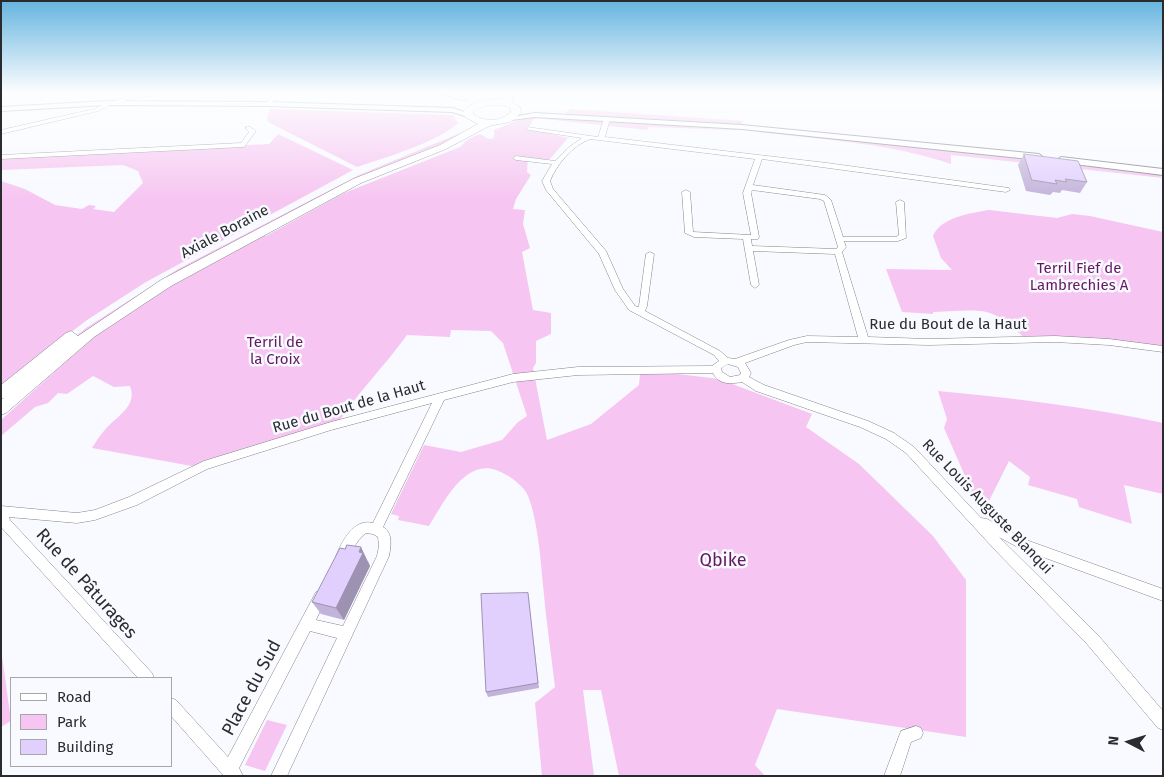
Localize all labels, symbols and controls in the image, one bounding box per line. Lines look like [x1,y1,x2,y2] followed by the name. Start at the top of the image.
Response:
[178,201,272,263] street label: Axiale Boraine
[1030,260,1128,295] park label: Terril Fief de Lambrechies A
[869,316,1027,334] street label: Rue du Bout de la Haut
[247,334,303,369] park label: Terril de la Croix
[271,377,427,437] street label: Rue du Bout de la Haut
[918,436,1056,578] street label: Rue Louis Auguste Blanqui
[31,524,141,644] street label: Rue de Pâturages
[699,550,747,572] park label: Qbike
[218,637,286,739] street label: Place du Sud
[10,677,172,767] legend
[57,688,92,706] text: Road
[57,713,87,731] text: Park
[1104,717,1154,767] north arrow
[1105,735,1122,746] text: N
[57,738,113,756] text: Building

